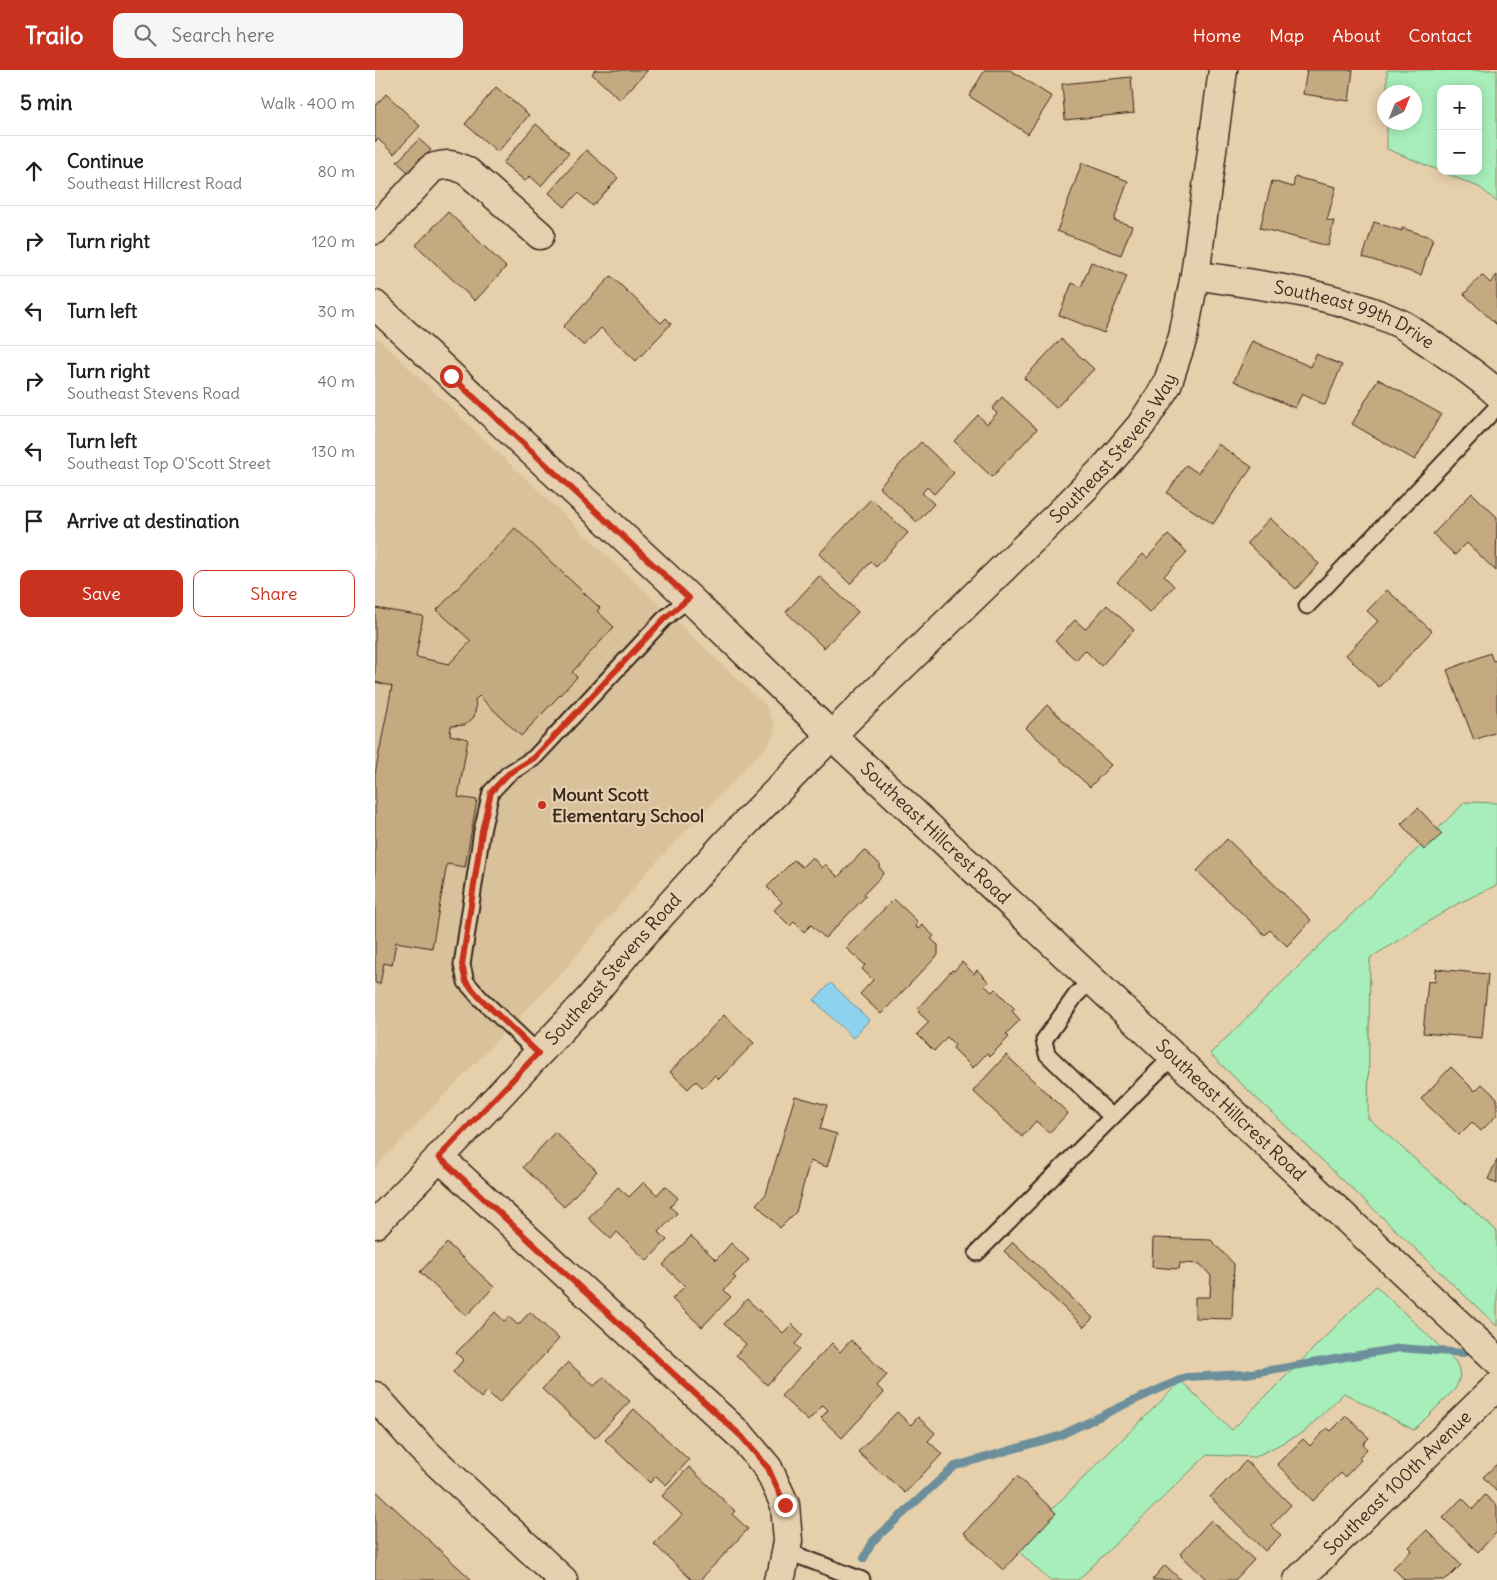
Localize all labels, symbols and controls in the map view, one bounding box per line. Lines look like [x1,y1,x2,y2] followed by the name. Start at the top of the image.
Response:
[113,13,463,58] search box
[25,20,83,50] text: Trailo
[131,21,159,49] icon: search
[171,23,274,47] text: Search here
[1193,24,1241,47] text: Home
[1269,24,1304,47] text: Map
[1332,24,1380,47] text: About
[1408,24,1472,47] text: Contact
[1377,85,1422,130] north arrow
[1437,85,1482,175] map controls
[1437,85,1482,130] button: +
[20,89,72,116] text: 5 min
[261,93,355,113] text: Walk · 400 m
[1437,130,1482,175] button: −
[67,149,144,173] text: Continue
[20,157,48,185] icon: ahead
[317,161,355,181] text: 80 m
[67,173,242,193] text: Southeast Hillcrest Road
[20,227,48,255] icon: right
[67,229,150,253] text: Turn right
[312,231,355,251] text: 120 m
[1272,275,1439,354] street label: Southeast 99th Drive
[20,297,48,325] icon: left
[67,299,137,323] text: Turn left
[318,301,355,321] text: 30 m
[67,359,150,383] text: Turn right
[440,365,463,388] route start
[20,367,48,395] icon: right
[317,371,355,391] text: 40 m
[1044,371,1181,528] street label: Southeast Stevens Way
[67,383,240,403] text: Southeast Stevens Road
[67,429,137,453] text: Turn left
[20,437,48,465] icon: left
[311,441,355,461] text: 130 m
[67,453,271,473] text: Southeast Top O'Scott Street
[20,507,48,535] icon: arrive
[67,509,240,533] text: Arrive at destination
[20,570,183,617] button: Save
[193,570,355,617] button: Share
[856,757,1016,909] street label: Southeast Hillcrest Road
[552,783,704,827] place label: Mount Scott Elementary School
[536,799,548,811] marker: Mount Scott Elementary School
[540,888,686,1050] street label: Southeast Stevens Road
[1151,1034,1311,1186] street label: Southeast Hillcrest Road
[1318,1405,1476,1560] street label: Southeast 100th Avenue
[774,1494,797,1517] route end

